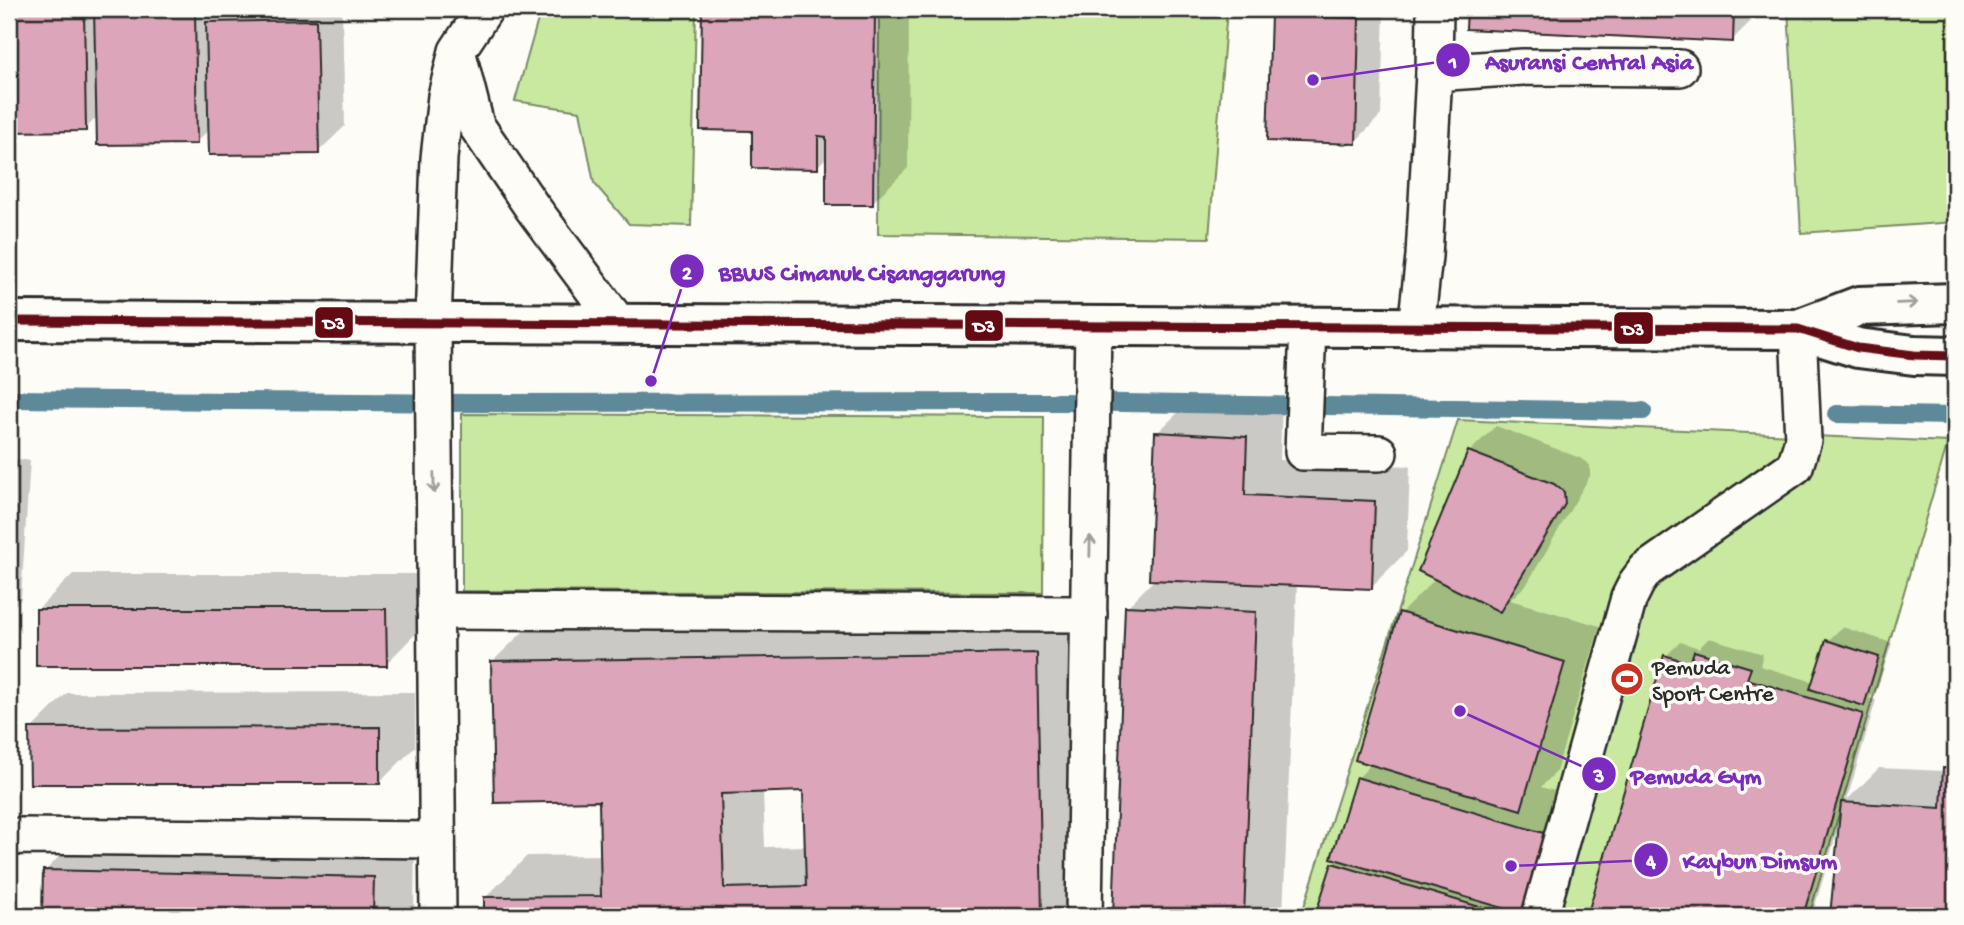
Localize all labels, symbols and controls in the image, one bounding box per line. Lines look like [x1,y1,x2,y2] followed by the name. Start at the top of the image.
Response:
[1436,38,1707,83] callout: Asuransi Central Asia
[1484,50,1695,79] text: Asuransi Central Asia
[1448,52,1457,77] text: 1
[670,249,1020,294] callout: BBWS Cimanuk Cisanggarung
[718,261,1006,290] text: BBWS Cimanuk Cisanggarung
[682,263,693,288] text: 2
[1895,296,1918,309] one-way arrow
[314,306,354,339] line badge: D3
[964,309,1004,342] line badge: D3
[1613,311,1654,345] line badge: D3
[321,314,345,337] text: D3
[971,317,995,340] text: D3
[1620,320,1644,343] text: D3
[427,472,441,495] one-way arrow
[1083,535,1097,558] one-way arrow
[1651,656,1775,709] place label: Pemuda Sport Centre
[1608,660,1646,698] sports icon: Pemuda Sport Centre
[1582,752,1776,797] callout: Pemuda Gym
[1629,764,1762,793] text: Pemuda Gym
[1593,766,1605,791] text: 3
[1634,838,1851,883] callout: Kaybun Dimsum
[1682,849,1837,878] text: Kaybun Dimsum
[1645,851,1657,876] text: 4

